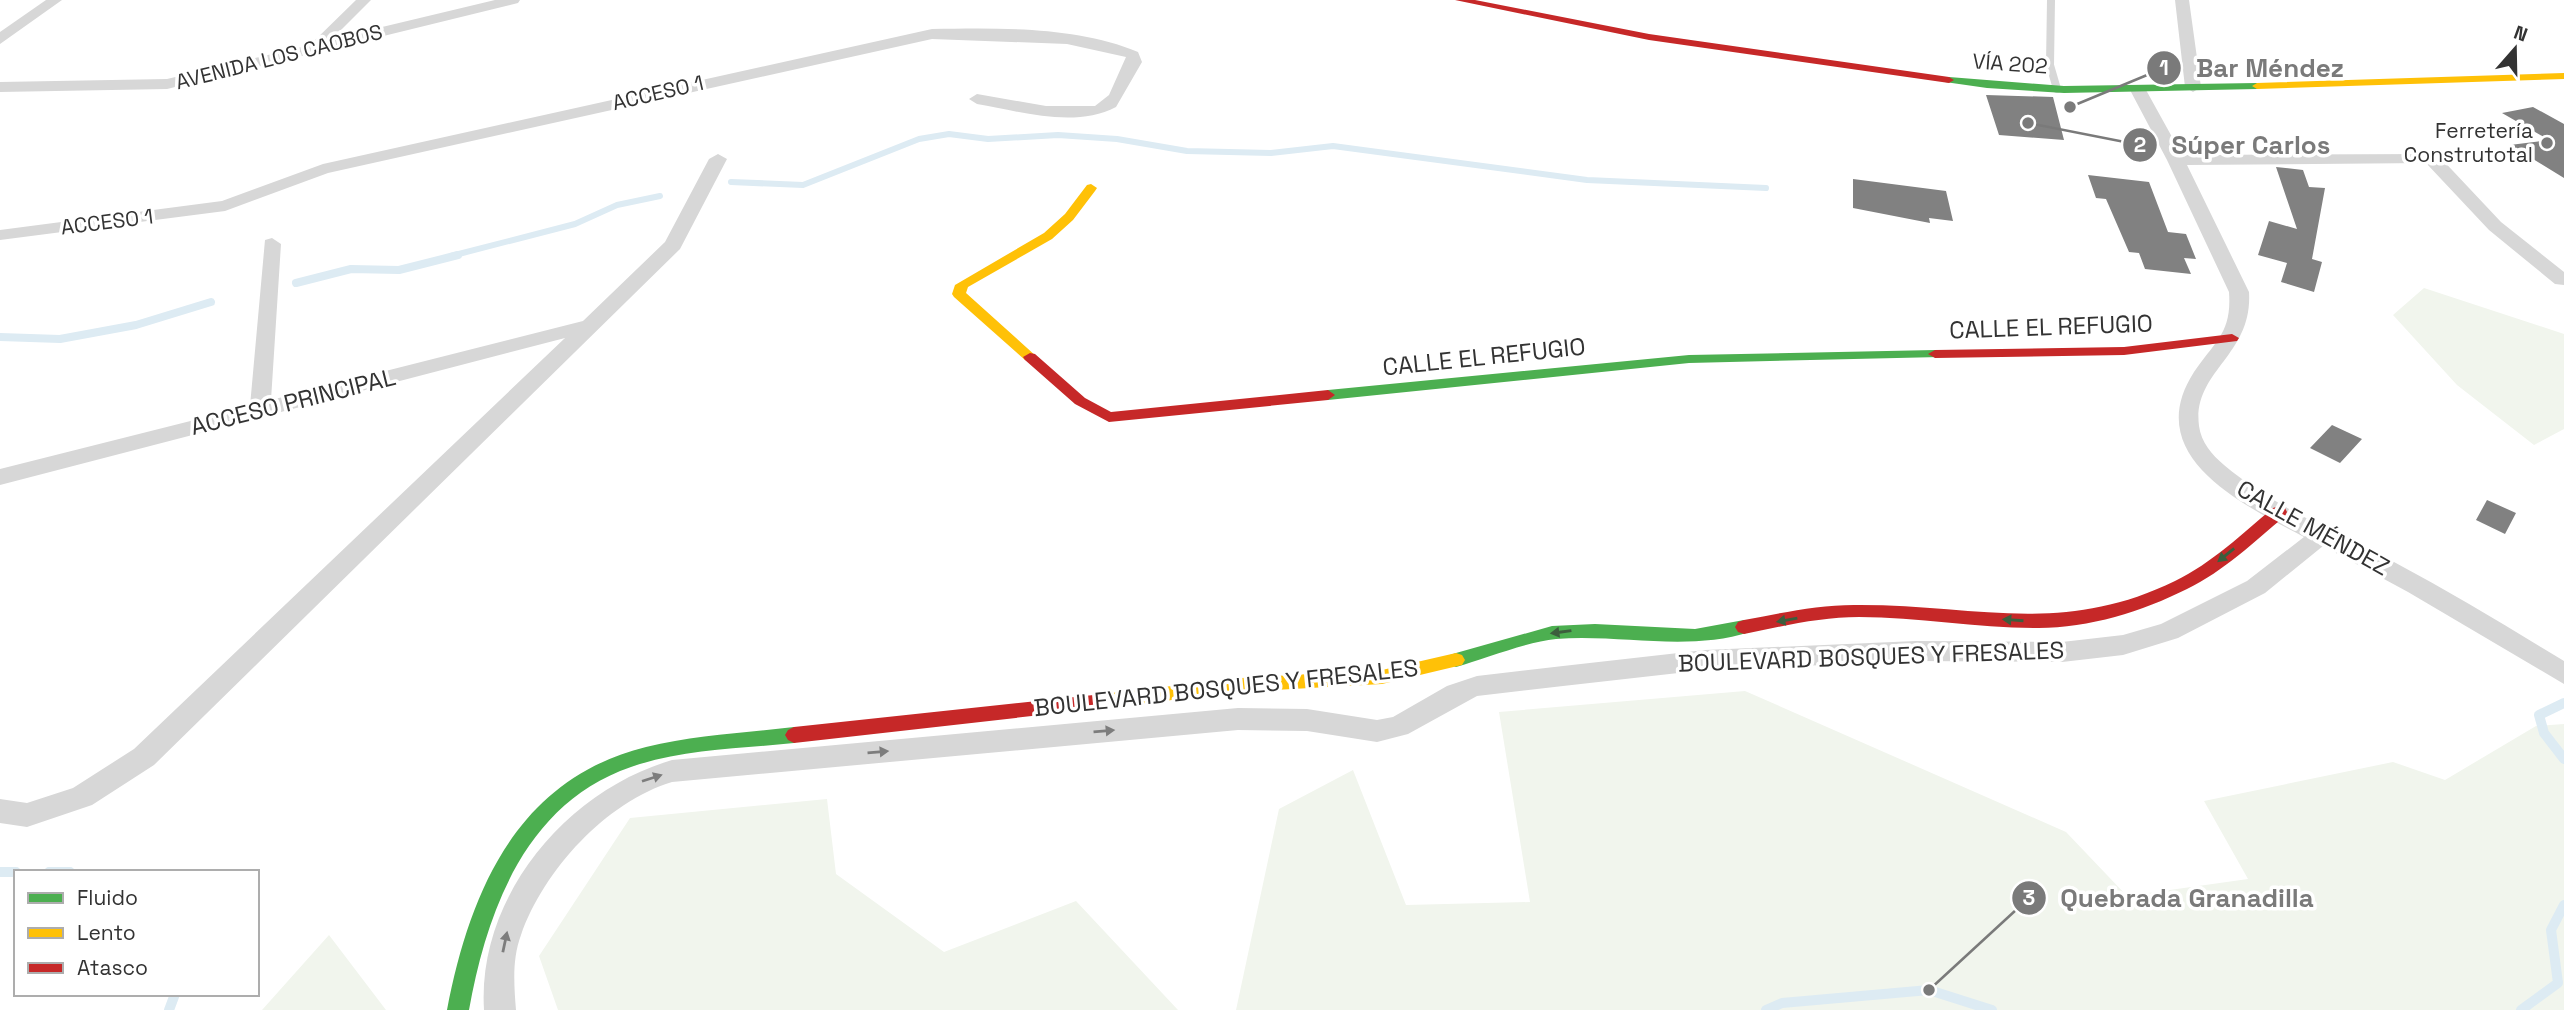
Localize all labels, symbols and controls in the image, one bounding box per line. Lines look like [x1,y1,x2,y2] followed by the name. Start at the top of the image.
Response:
[2480,14,2550,84] north arrow
[173,18,385,95] street label: AVENIDA LOS CAOBOS
[2510,20,2531,47] text: N
[2147,45,2358,92] callout: Bar Méndez
[1972,47,2049,80] street label: VÍA 202
[2196,51,2344,85] text: Bar Méndez
[2159,54,2169,81] text: 1
[610,69,706,116] street label: ACCESO 1
[2404,117,2533,168] place label: Ferretería Construtotal
[2123,121,2344,168] callout: Súper Carlos
[2172,128,2330,162] text: Súper Carlos
[2134,131,2146,158] text: 2
[2539,135,2555,151] marker: Ferretería Construtotal
[59,202,155,241] street label: ACCESO 1
[1949,307,2153,346] street label: CALLE EL REFUGIO
[1381,330,1587,383] street label: CALLE EL REFUGIO
[187,361,399,442] street label: ACCESO PRINCIPAL
[2231,473,2395,582] street label: CALLE MÉNDEZ
[2218,548,2236,563] one-way arrow
[2002,614,2024,625] one-way arrow
[1776,615,1798,626] one-way arrow
[1550,627,1572,638] one-way arrow
[1677,634,2065,679] street label: BOULEVARD BOSQUES Y FRESALES
[1032,652,1420,723] street label: BOULEVARD BOSQUES Y FRESALES
[1093,725,1115,736] one-way arrow
[867,746,889,757] one-way arrow
[642,772,663,782] one-way arrow
[14,870,259,996] legend
[2011,874,2328,921] callout: Quebrada Granadilla
[2060,881,2314,915] text: Quebrada Granadilla
[77,884,138,911] text: Fluido
[2023,884,2035,911] text: 3
[77,919,136,946] text: Lento
[500,931,511,953] one-way arrow
[77,954,148,981] text: Atasco

